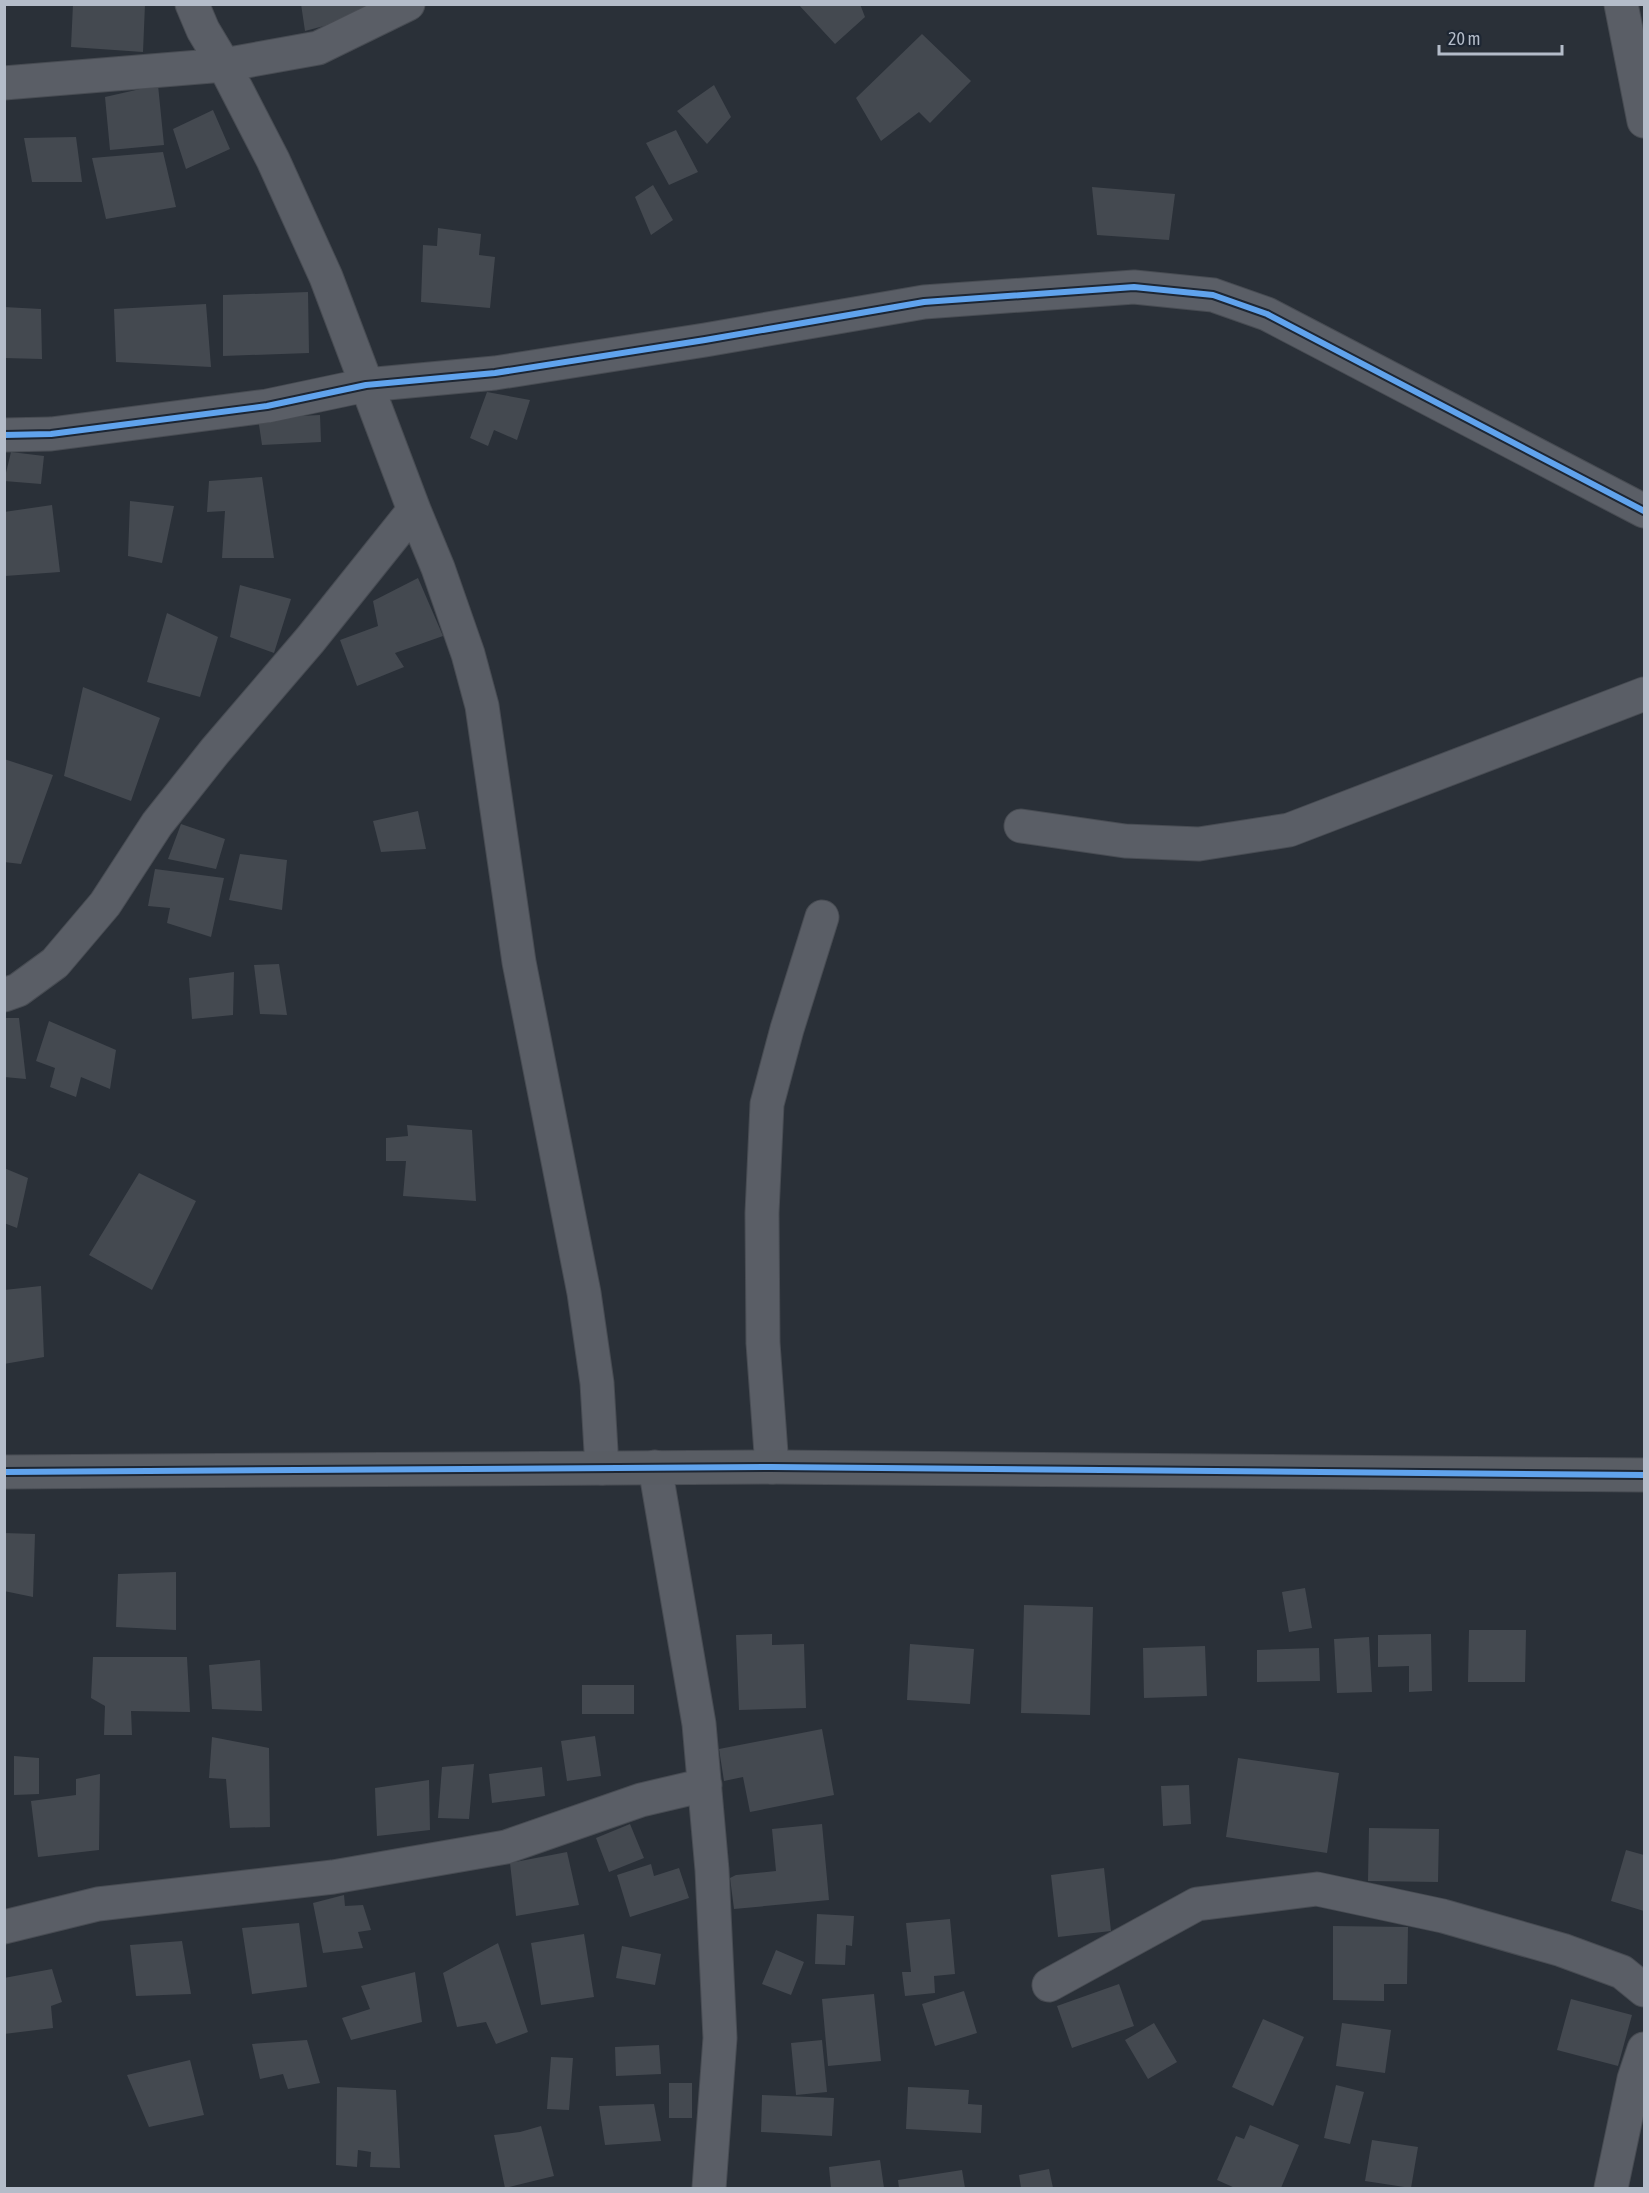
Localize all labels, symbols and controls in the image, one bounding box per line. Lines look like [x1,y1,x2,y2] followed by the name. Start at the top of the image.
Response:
[1439,18,1562,56] scale bar
[1448,28,1480,49] text: 20 m

